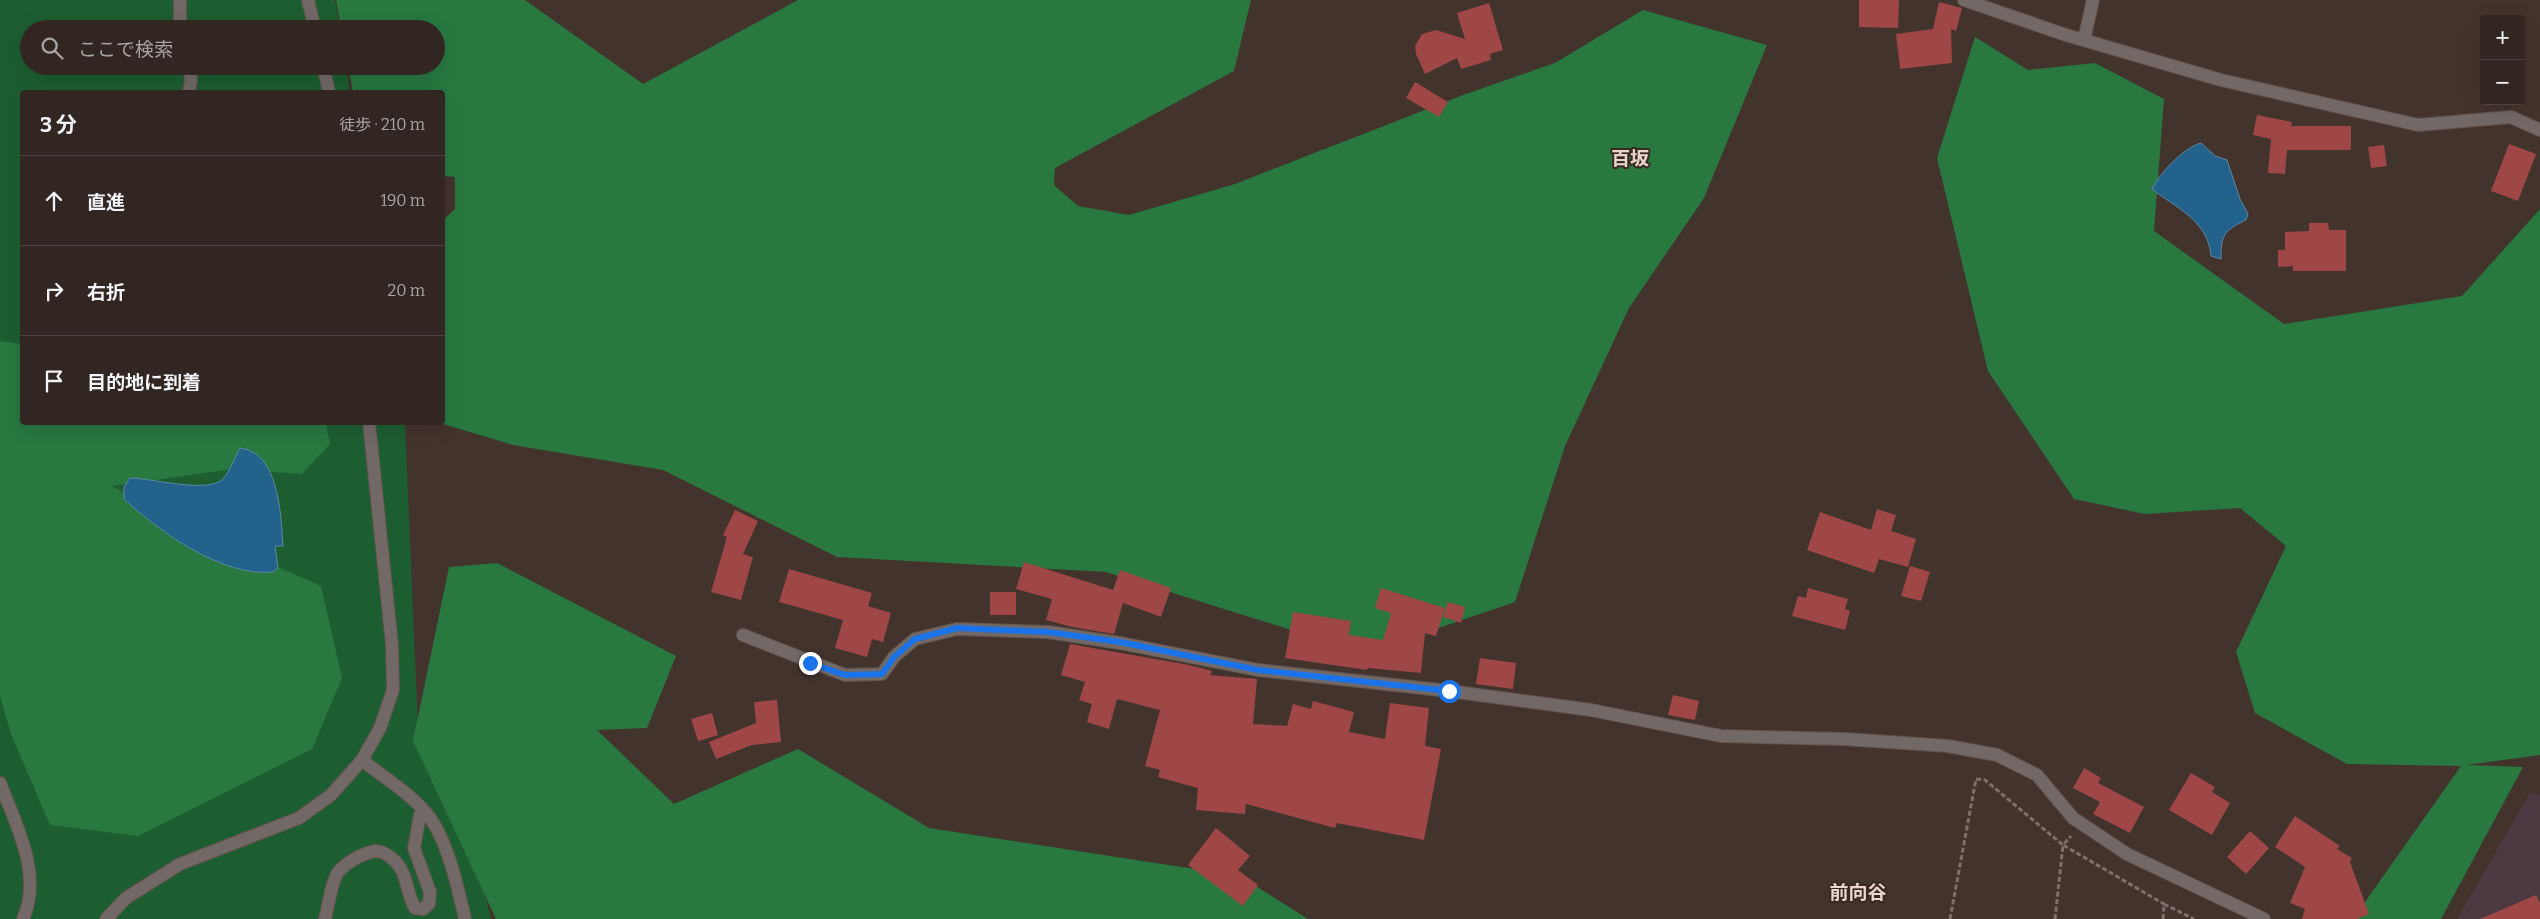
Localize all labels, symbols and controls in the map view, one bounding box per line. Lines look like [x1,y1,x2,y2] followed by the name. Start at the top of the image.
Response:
[2480,15,2525,105] map controls
[2480,15,2525,60] button: +
[20,20,445,75] search box
[38,34,66,62] icon: search
[78,38,173,61] text: ここで検索
[2480,60,2525,105] button: −
[40,112,77,138] text: 3 分
[339,115,425,134] text: 徒歩 · 210 m
[1611,147,1649,170] district label: 百坂
[40,187,68,215] icon: ahead
[87,191,125,214] text: 直進
[380,191,425,210] text: 190 m
[40,277,68,305] icon: right
[87,281,125,304] text: 右折
[388,281,425,300] text: 20 m
[40,367,68,395] icon: arrive
[87,371,201,394] text: 目的地に到着
[799,652,822,675] route end
[1438,680,1461,703] route start
[1829,881,1887,904] district label: 前向谷

